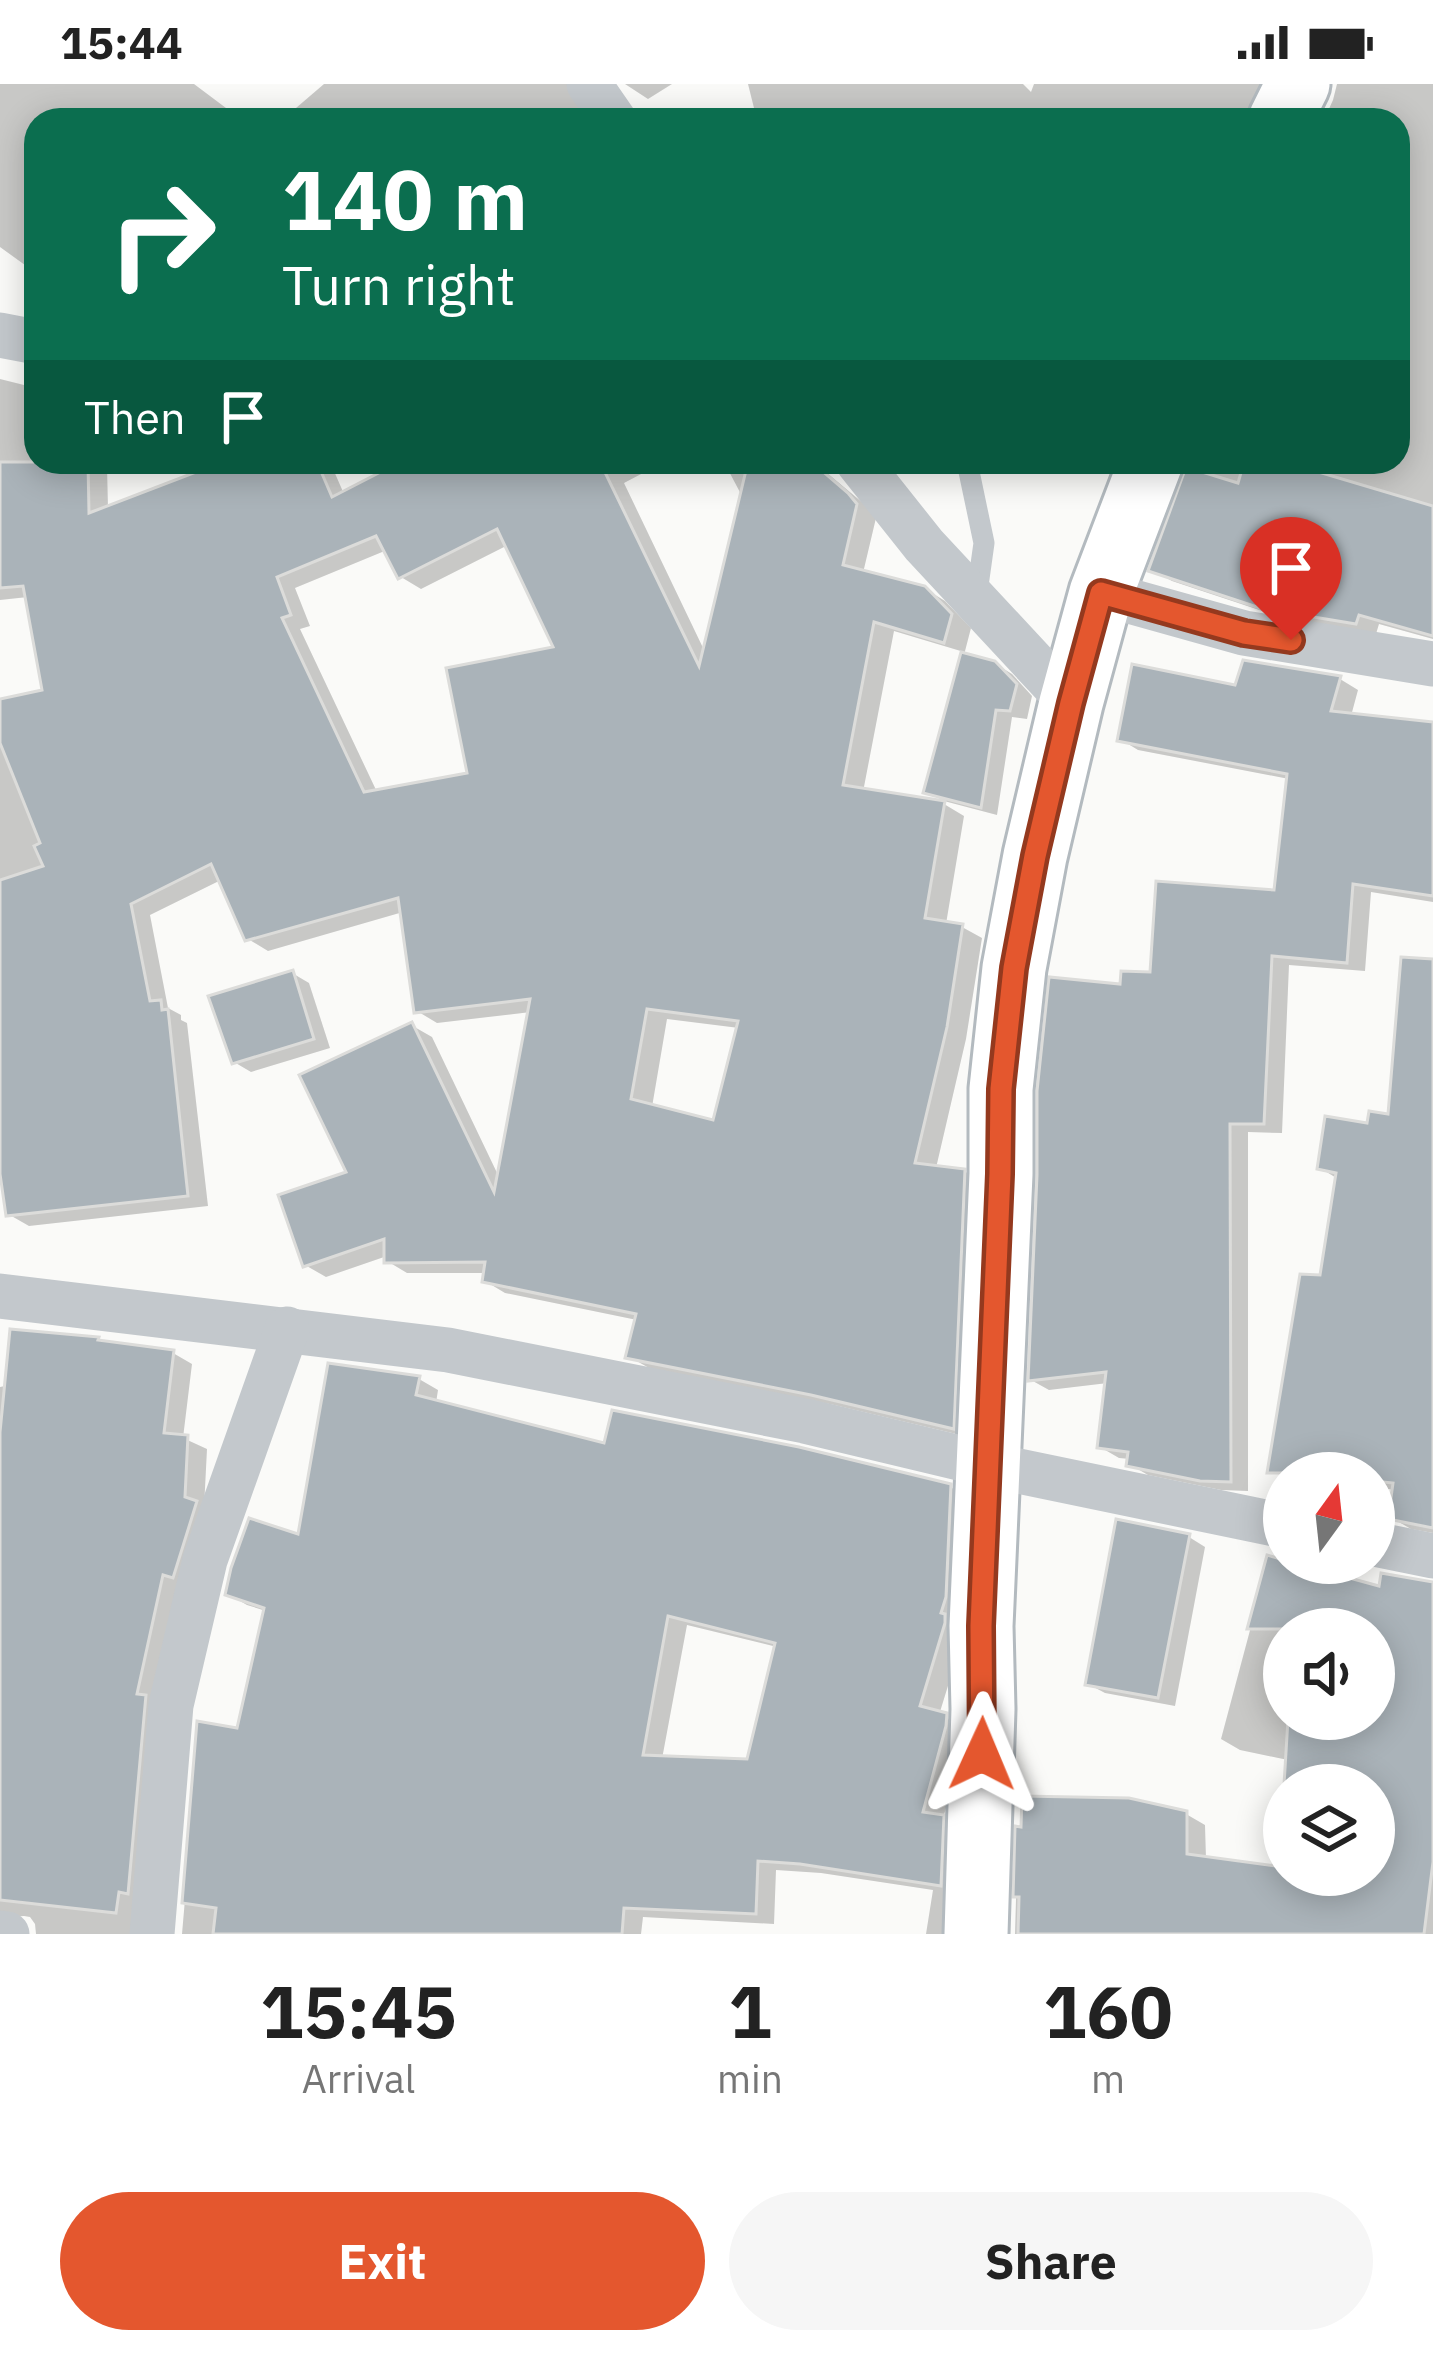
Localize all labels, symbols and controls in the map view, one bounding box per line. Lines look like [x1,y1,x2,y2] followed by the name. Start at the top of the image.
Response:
[60,13,183,71] text: 15:44
[282,144,528,253] text: 140 m
[84,156,240,312] icon: right
[282,250,516,320] text: Turn right
[210,384,276,450] icon: arrive
[84,388,186,446] text: Then
[1240,517,1342,640] pin
[1258,535,1324,601] icon: arrive
[1263,1452,1395,1584] north arrow
[1263,1452,1395,1896] map controls
[1263,1608,1395,1740] button: sound
[919,1691,1045,1817] position arrow
[1263,1764,1395,1896] button: layers
[260,1964,457,2058] text: 15:45
[728,1964,772,2058] text: 1
[1043,1964,1173,2058] text: 160
[302,2053,415,2104] text: Arrival
[717,2053,783,2104] text: min
[1091,2053,1125,2104] text: m
[60,2192,705,2330] button: Exit
[729,2192,1373,2330] button: Share

